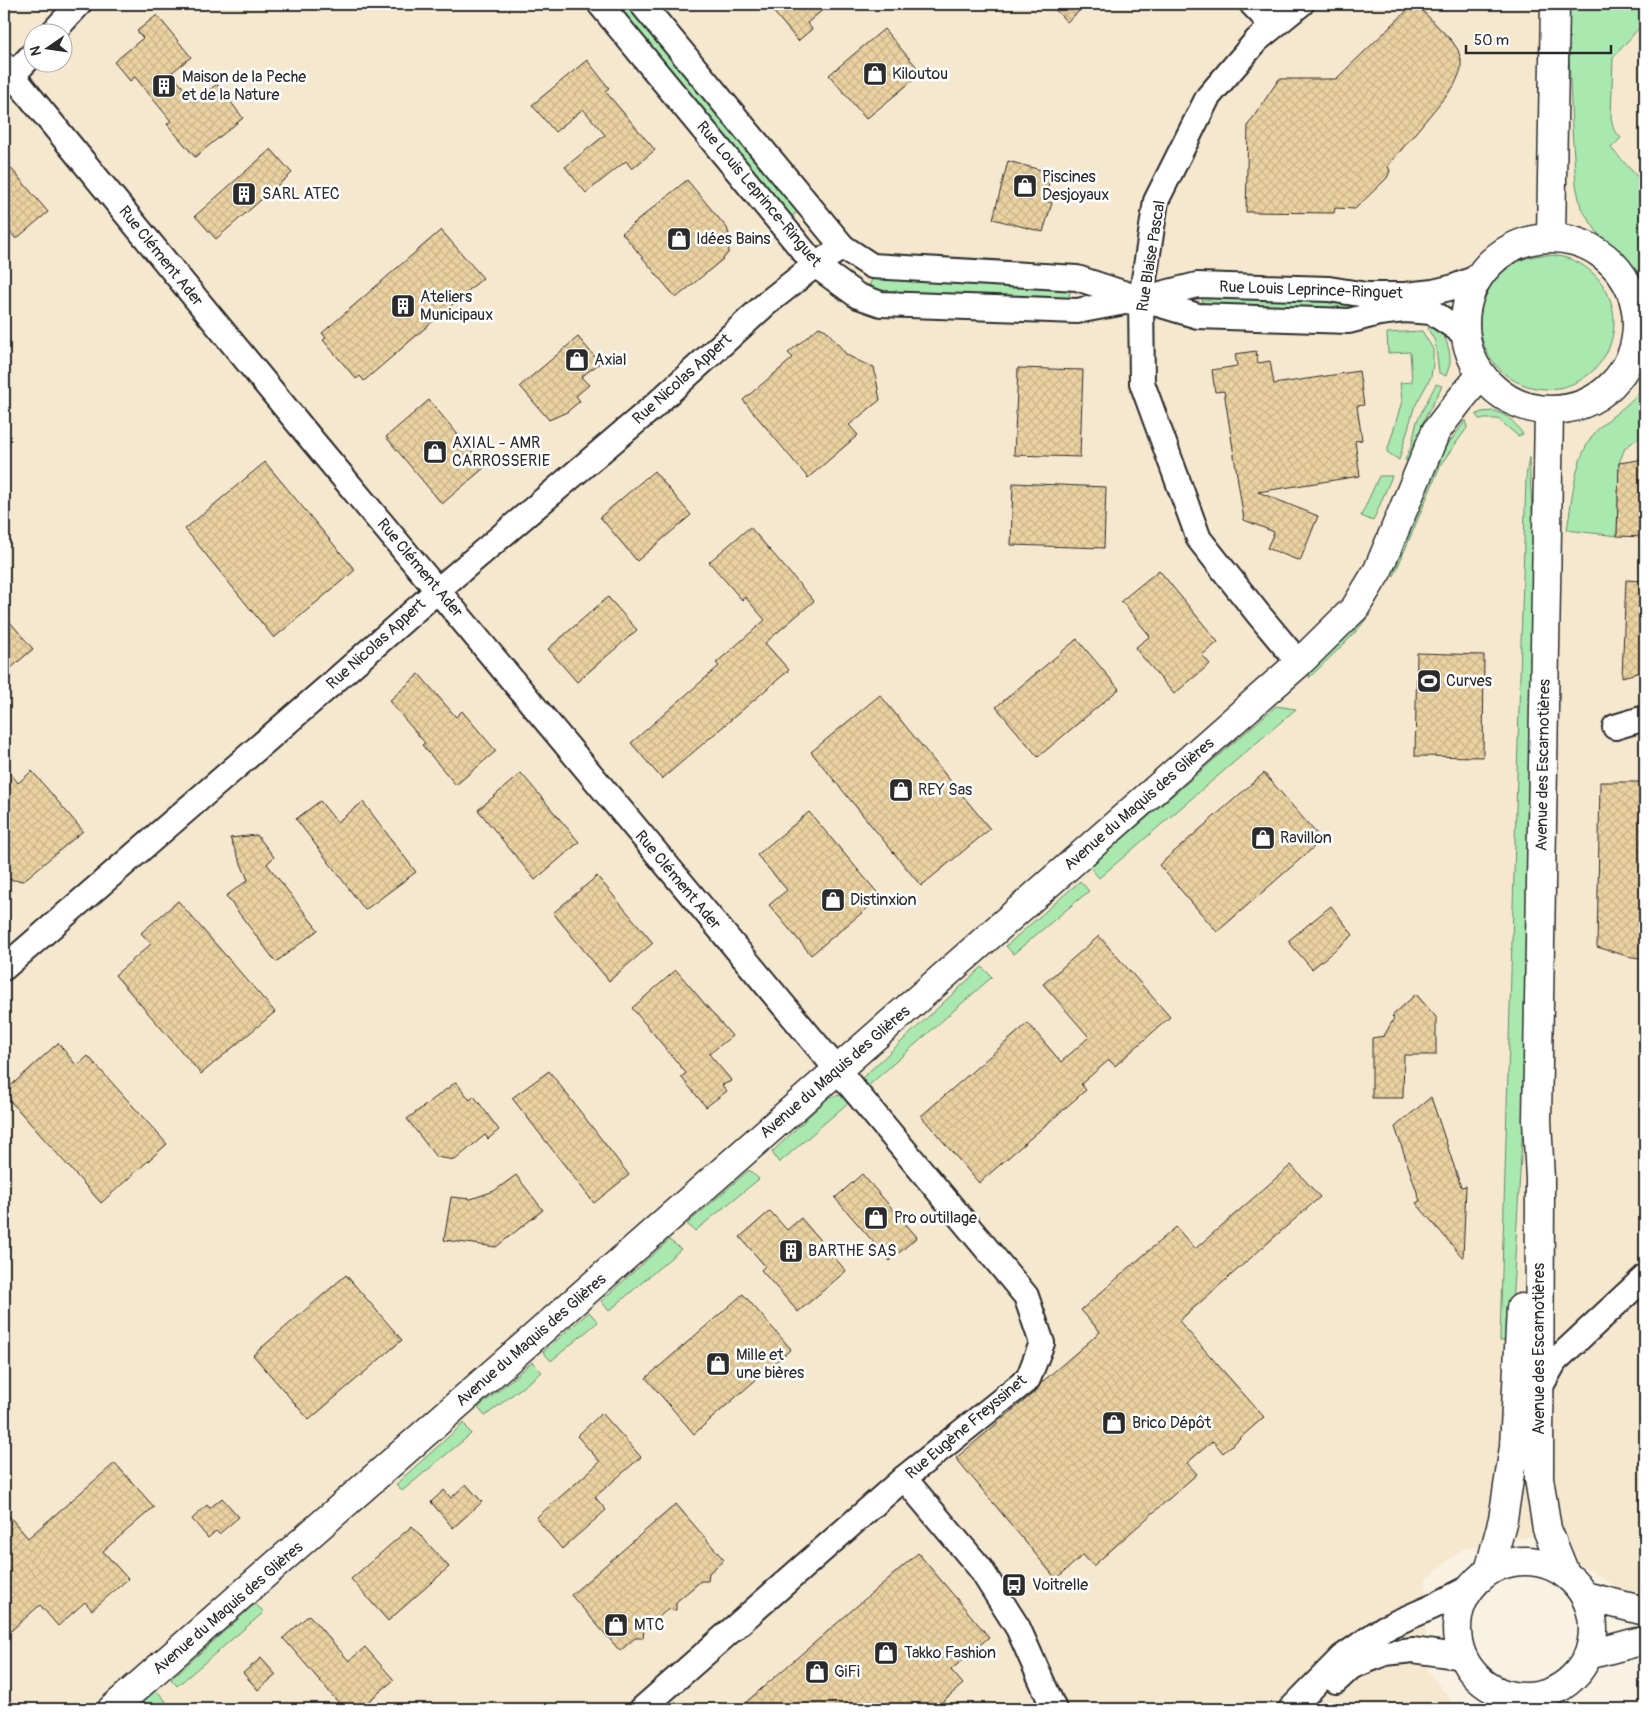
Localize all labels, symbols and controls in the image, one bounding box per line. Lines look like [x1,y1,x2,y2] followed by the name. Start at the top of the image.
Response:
[22,22,72,72] north arrow
[1466,22,1612,54] scale bar
[1474,31,1509,50] text: 50 m
[26,44,45,57] text: N
[862,61,888,87] shop icon: Kiloutou
[892,64,948,84] place label: Kiloutou
[182,67,306,105] place label: Maison de la Peche et de la Nature
[151,73,177,99] building icon: Maison de la Peche et de la Nature
[692,117,826,271] street label: Rue Louis Leprince-Ringuet
[1042,167,1109,205] place label: Piscines Desjoyaux
[1012,173,1038,199] shop icon: Piscines Desjoyaux
[231,181,257,207] building icon: SARL ATEC
[262,184,340,204] place label: SARL ATEC
[1132,199,1170,313] street label: Rue Blaise Pascal
[114,202,208,310] street label: Rue Clément Ader
[666,226,692,252] shop icon: Idées Bains
[696,229,770,249] place label: Idées Bains
[1219,277,1404,303] street label: Rue Louis Leprince-Ringuet
[420,287,493,325] place label: Ateliers Municipaux
[390,293,416,319] building icon: Ateliers Municipaux
[628,329,736,429] street label: Rue Nicolas Appert
[564,347,590,373] shop icon: Axial
[594,350,626,370] place label: Axial
[452,433,550,471] place label: AXIAL - AMR CARROSSERIE
[422,439,448,465] shop icon: AXIAL - AMR CARROSSERIE
[373,514,468,622] street label: Rue Clément Ader
[322,594,430,694] street label: Rue Nicolas Appert
[1416,668,1442,694] sports icon: Curves
[1446,671,1492,691] place label: Curves
[1531,679,1555,851] street label: Avenue des Escarnotières
[1060,733,1218,875] street label: Avenue du Maquis des Glières
[888,777,914,803] shop icon: REY Sas
[918,780,972,800] place label: REY Sas
[1250,825,1276,851] shop icon: Ravillon
[631,826,726,934] street label: Rue Clément Ader
[1280,828,1332,848] place label: Ravillon
[820,887,846,913] shop icon: Distinxion
[850,890,917,910] place label: Distinxion
[756,1001,914,1143] street label: Avenue du Maquis des Glières
[863,1205,889,1231] shop icon: Pro outillage
[894,1208,977,1228] place label: Pro outillage
[778,1238,804,1264] building icon: BARTHE SAS
[808,1241,897,1261] place label: BARTHE SAS
[1529,1263,1549,1435] street label: Avenue des Escarnotières
[452,1269,610,1411] street label: Avenue du Maquis des Glières
[736,1345,804,1383] place label: Mille et une bières
[705,1351,731,1377] shop icon: Mille et une bières
[901,1370,1031,1484] street label: Rue Eugène Freyssinet
[1101,1410,1127,1436] shop icon: Brico Dépôt
[1132,1413,1212,1433] place label: Brico Dépôt
[149,1537,307,1679] street label: Avenue du Maquis des Glières
[1001,1572,1027,1598] bus stop icon: Voitrelle
[1032,1575,1088,1595] place label: Voitrelle
[603,1612,629,1638] shop icon: MTC
[634,1615,664,1635] place label: MTC
[873,1640,899,1666] shop icon: Takko Fashion
[904,1643,996,1663] place label: Takko Fashion
[804,1659,830,1685] shop icon: GiFi
[834,1662,860,1682] place label: GiFi

